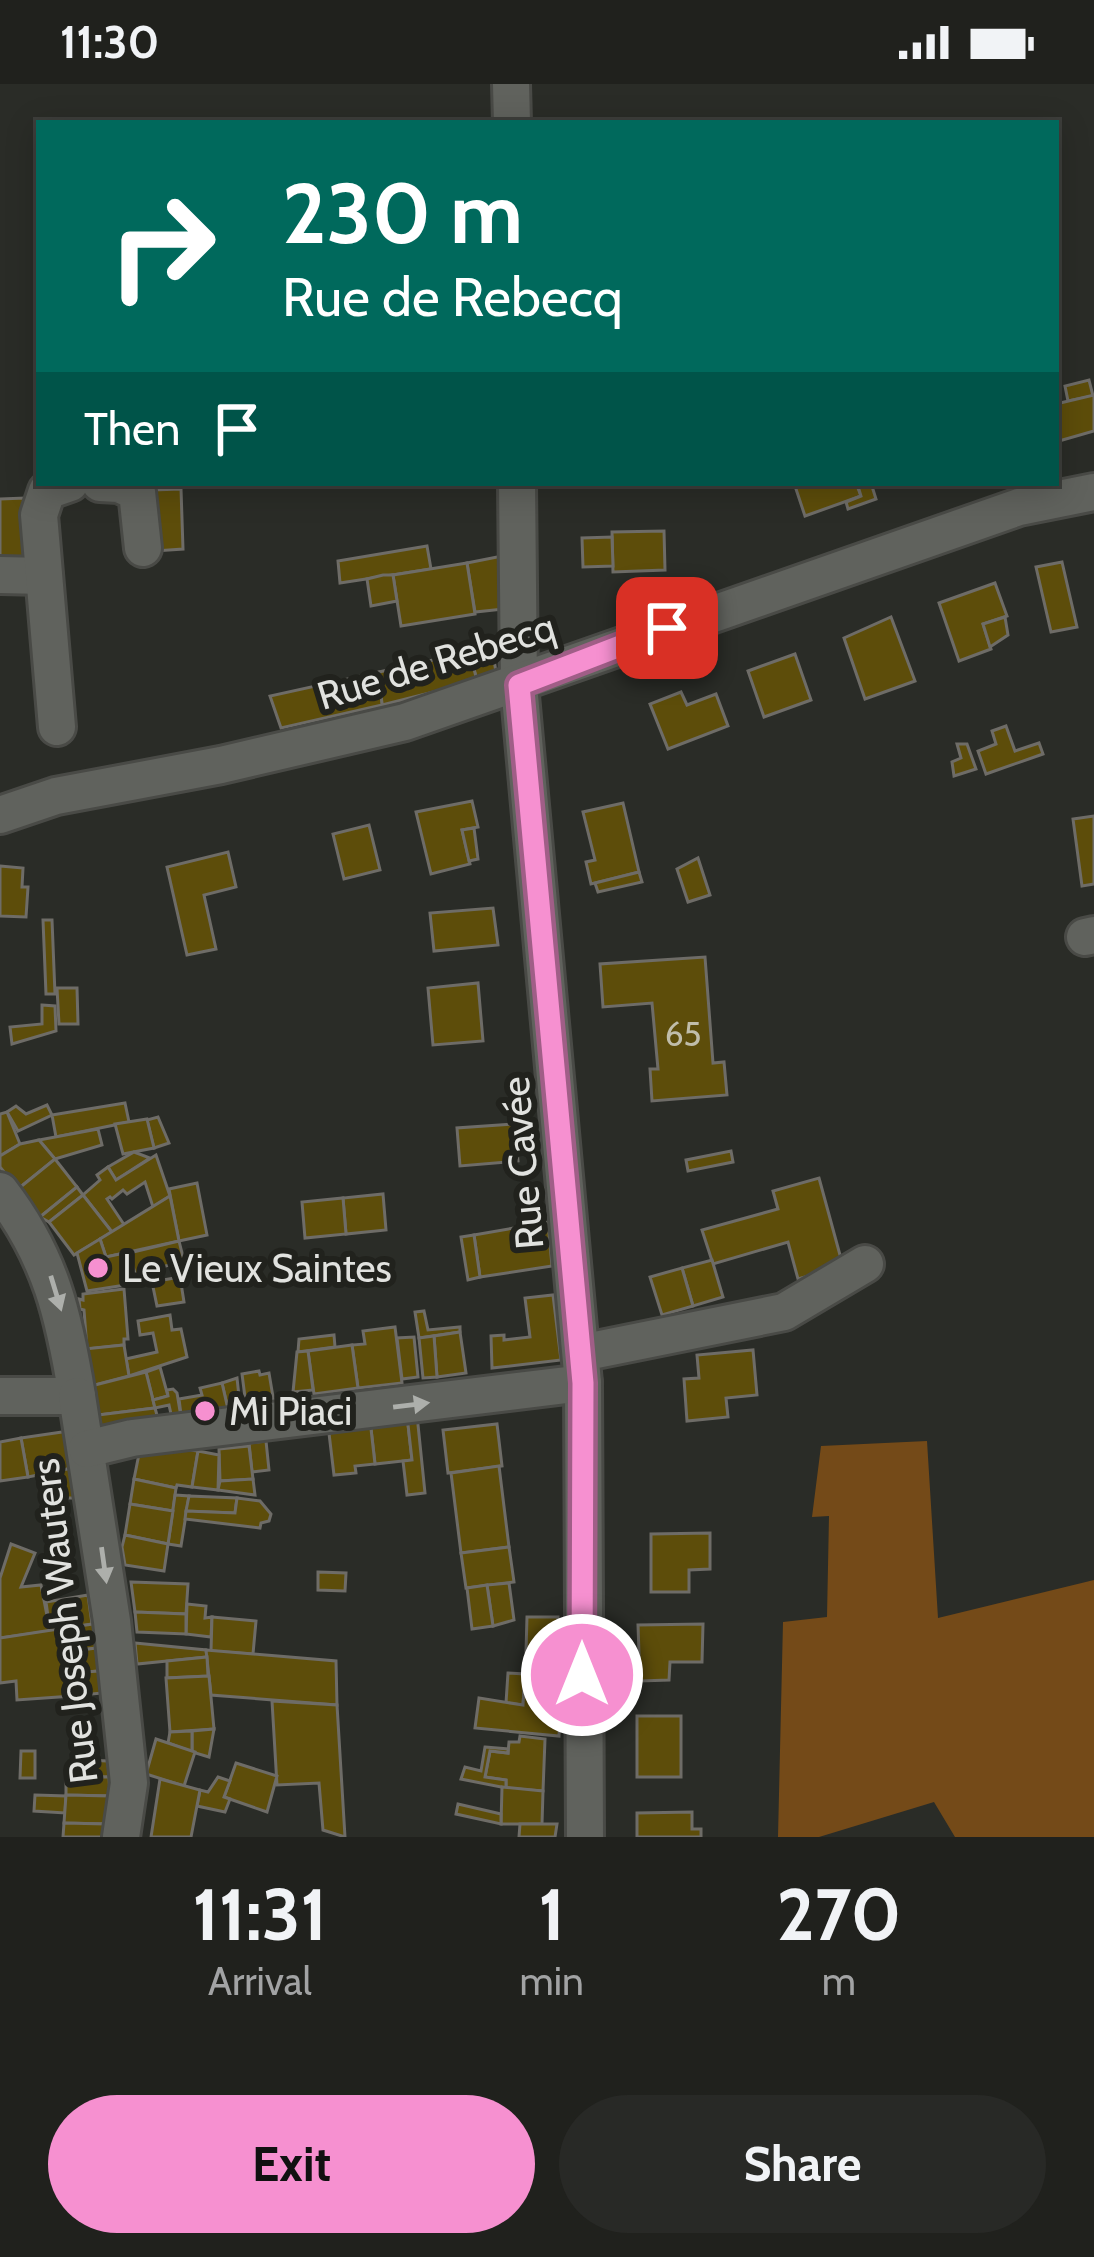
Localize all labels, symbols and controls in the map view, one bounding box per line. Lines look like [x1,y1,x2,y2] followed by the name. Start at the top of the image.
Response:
[60,15,159,69] text: 11:30
[282,162,523,264] text: 230 m
[84,168,240,324] icon: right
[282,264,623,330] text: Rue de Rebecq
[204,396,270,462] icon: arrive
[84,402,180,456] text: Then
[616,577,718,679] pin
[634,595,700,661] icon: arrive
[311,602,561,720] street label: Rue de Rebecq
[665,1014,701,1054] house number: 65
[491,1075,553,1251] street label: Rue Cavée
[122,1244,392,1292] place label: Le Vieux Saintes
[85,1255,111,1281] marker: Le Vieux Saintes
[47,1275,66,1312] one-way arrow
[229,1387,352,1435] place label: Mi Piaci
[393,1395,430,1414] one-way arrow
[192,1398,218,1424] marker: Mi Piaci
[20,1456,108,1786] street label: Rue Joseph Wauters
[95,1546,114,1584] one-way arrow
[519,1612,645,1738] position arrow
[193,1871,327,1958] text: 11:31
[538,1871,565,1958] text: 1
[776,1871,901,1958] text: 270
[208,1957,312,2005] text: Arrival
[520,1957,584,2005] text: min
[822,1957,856,2005] text: m
[48,2095,535,2233] button: Exit
[559,2095,1046,2233] button: Share

